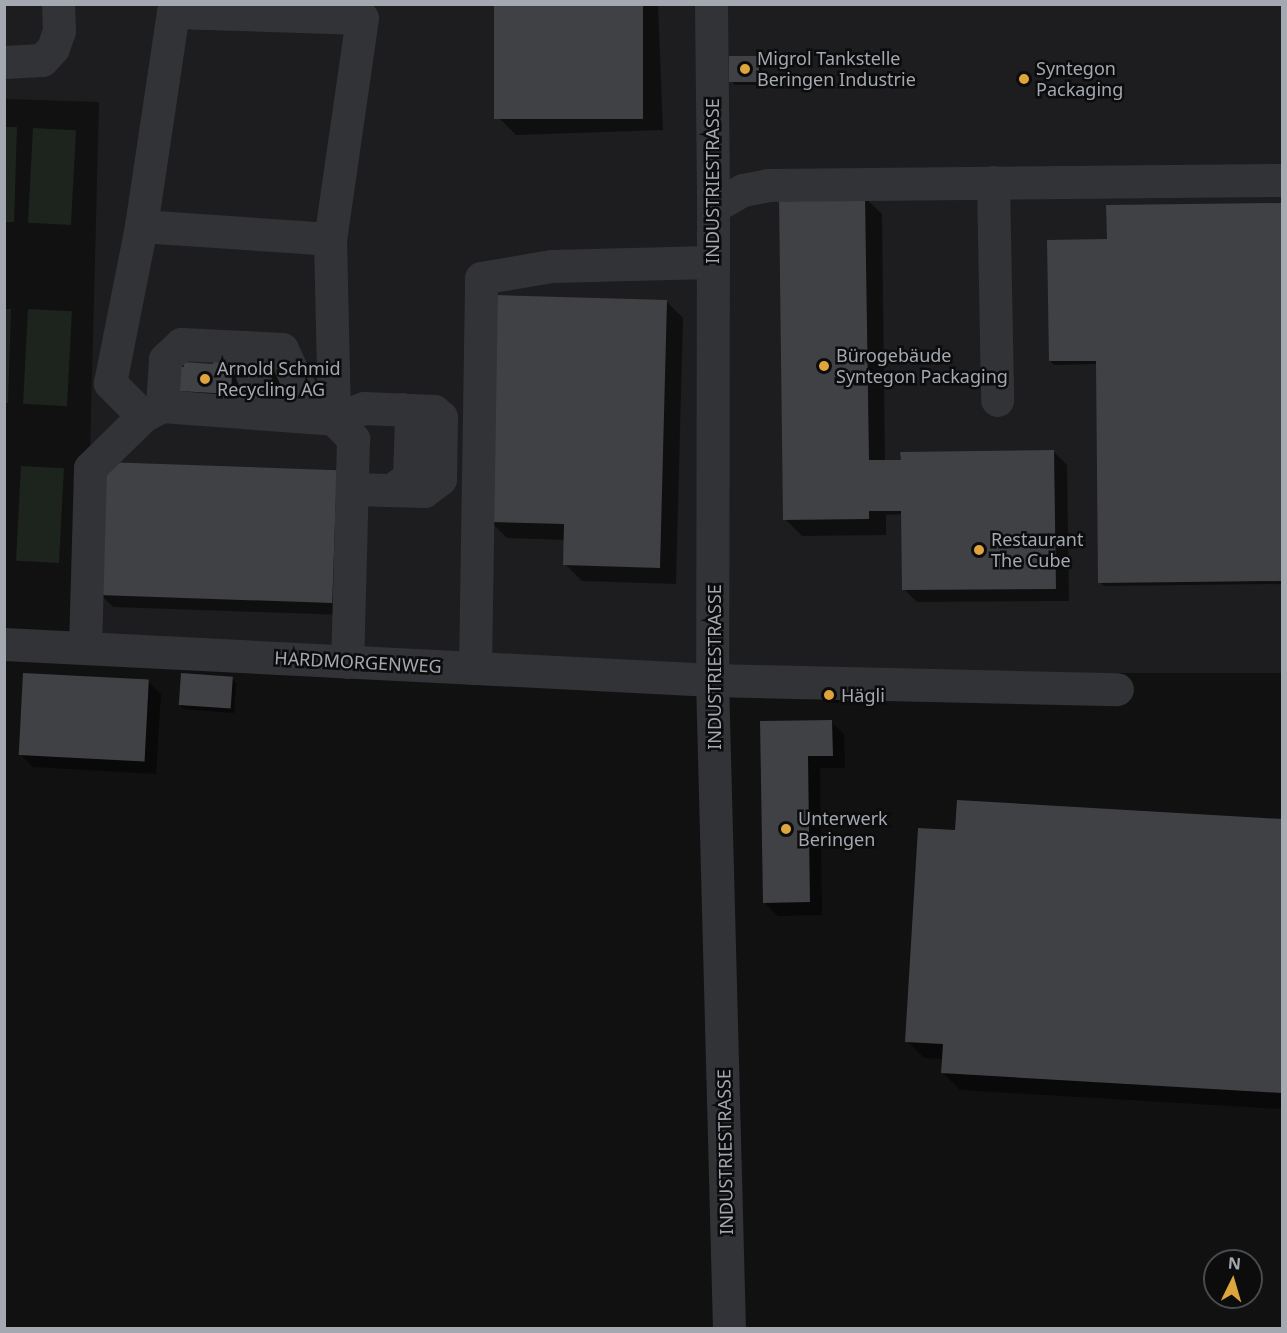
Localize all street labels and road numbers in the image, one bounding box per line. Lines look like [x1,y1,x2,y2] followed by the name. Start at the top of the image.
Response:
[701,98,723,264] street label: INDUSTRIESTRASSE
[703,584,725,750] street label: INDUSTRIESTRASSE
[274,647,442,677] street label: HARDMORGENWEG
[713,1069,737,1235] street label: INDUSTRIESTRASSE

